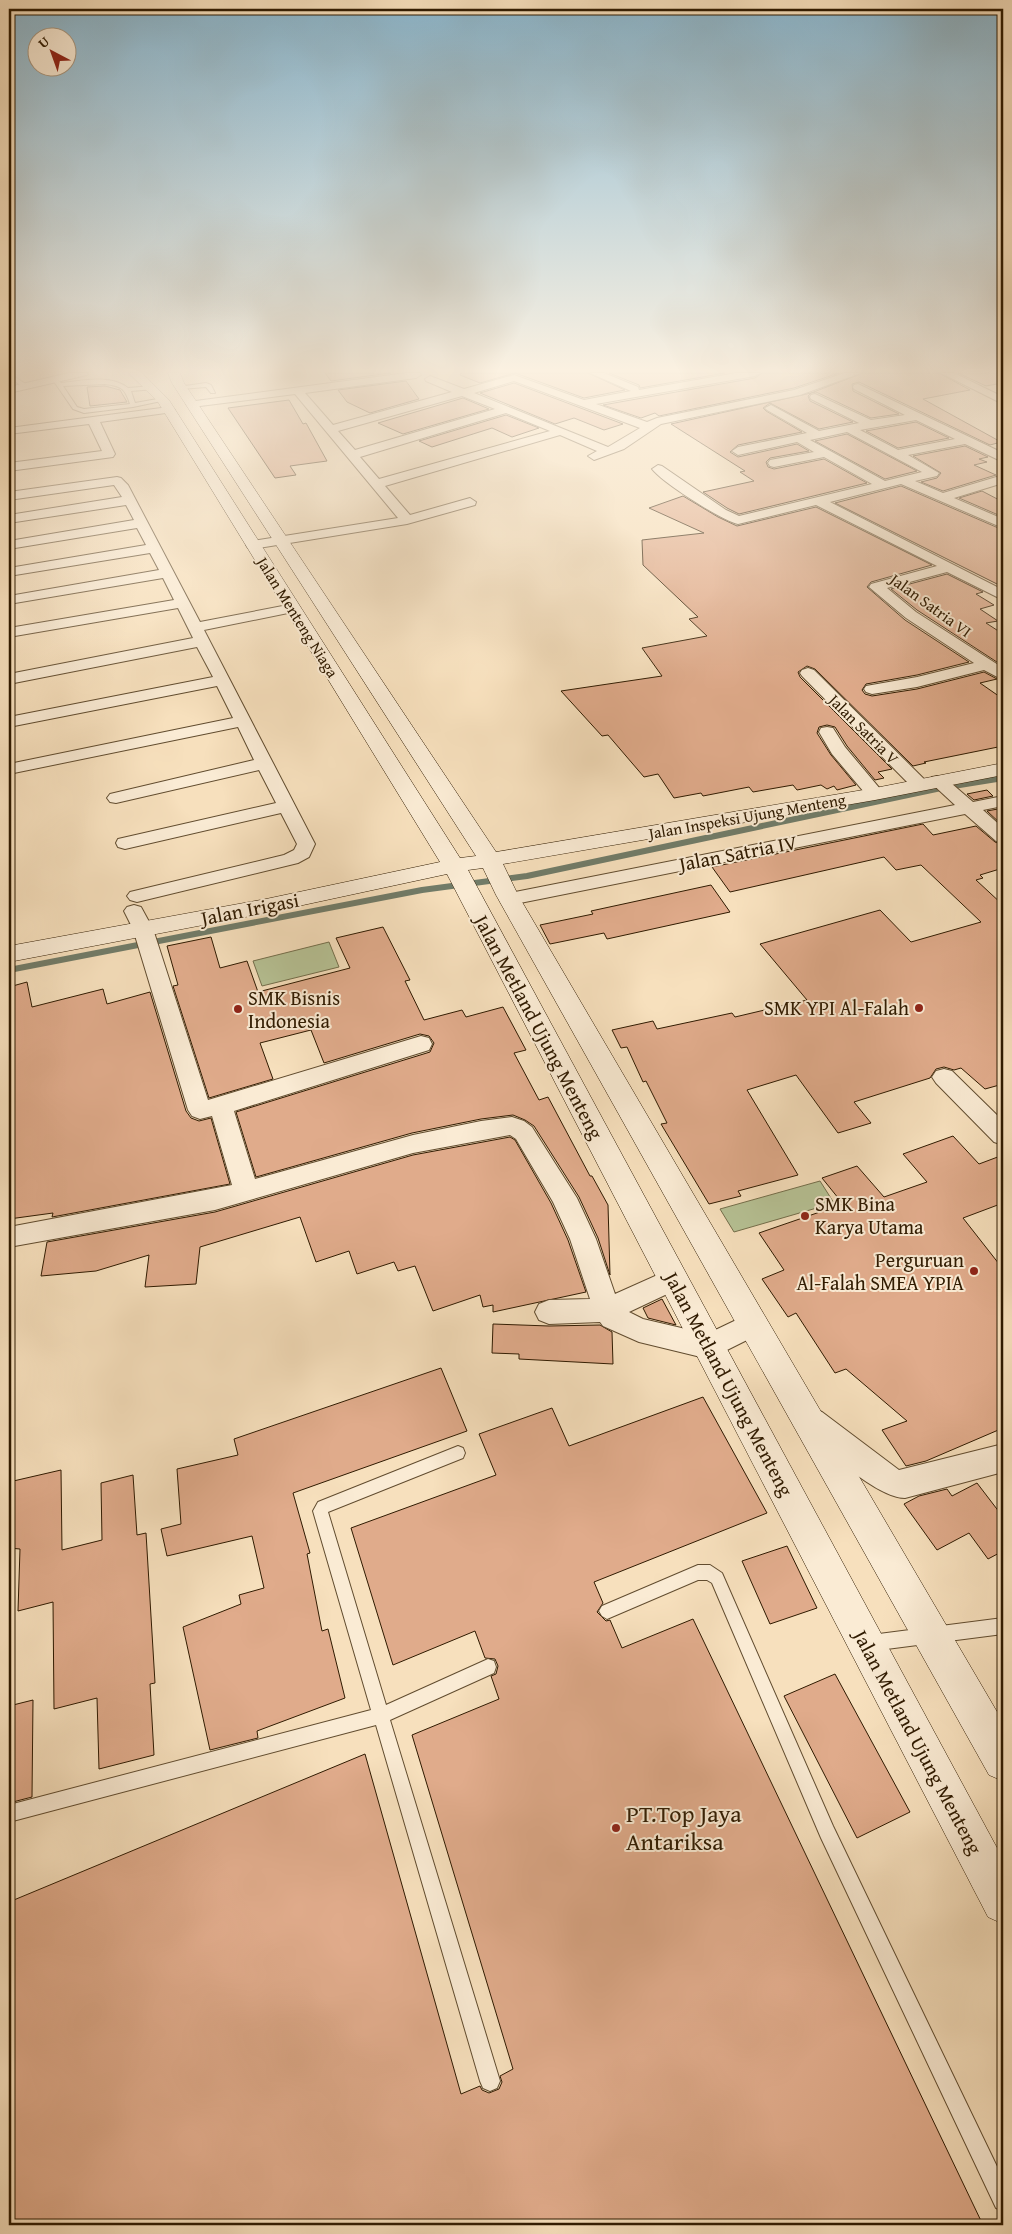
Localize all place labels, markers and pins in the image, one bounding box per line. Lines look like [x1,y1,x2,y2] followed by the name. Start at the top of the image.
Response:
[248,983,340,1035] place label: SMK Bisnis Indonesia
[764,993,909,1022] place label: SMK YPI Al-Falah
[913,1002,925,1014] marker: SMK YPI Al-Falah
[232,1003,244,1015] marker: SMK Bisnis Indonesia
[815,1189,924,1241] place label: SMK Bina Karya Utama
[799,1210,811,1222] marker: SMK Bina Karya Utama
[796,1245,964,1297] place label: Perguruan Al-Falah SMEA YPIA
[968,1265,980,1277] marker: Perguruan Al-Falah SMEA YPIA
[626,1796,742,1859] place label: PT.Top Jaya Antariksa
[610,1822,622,1834] marker: PT.Top Jaya Antariksa

